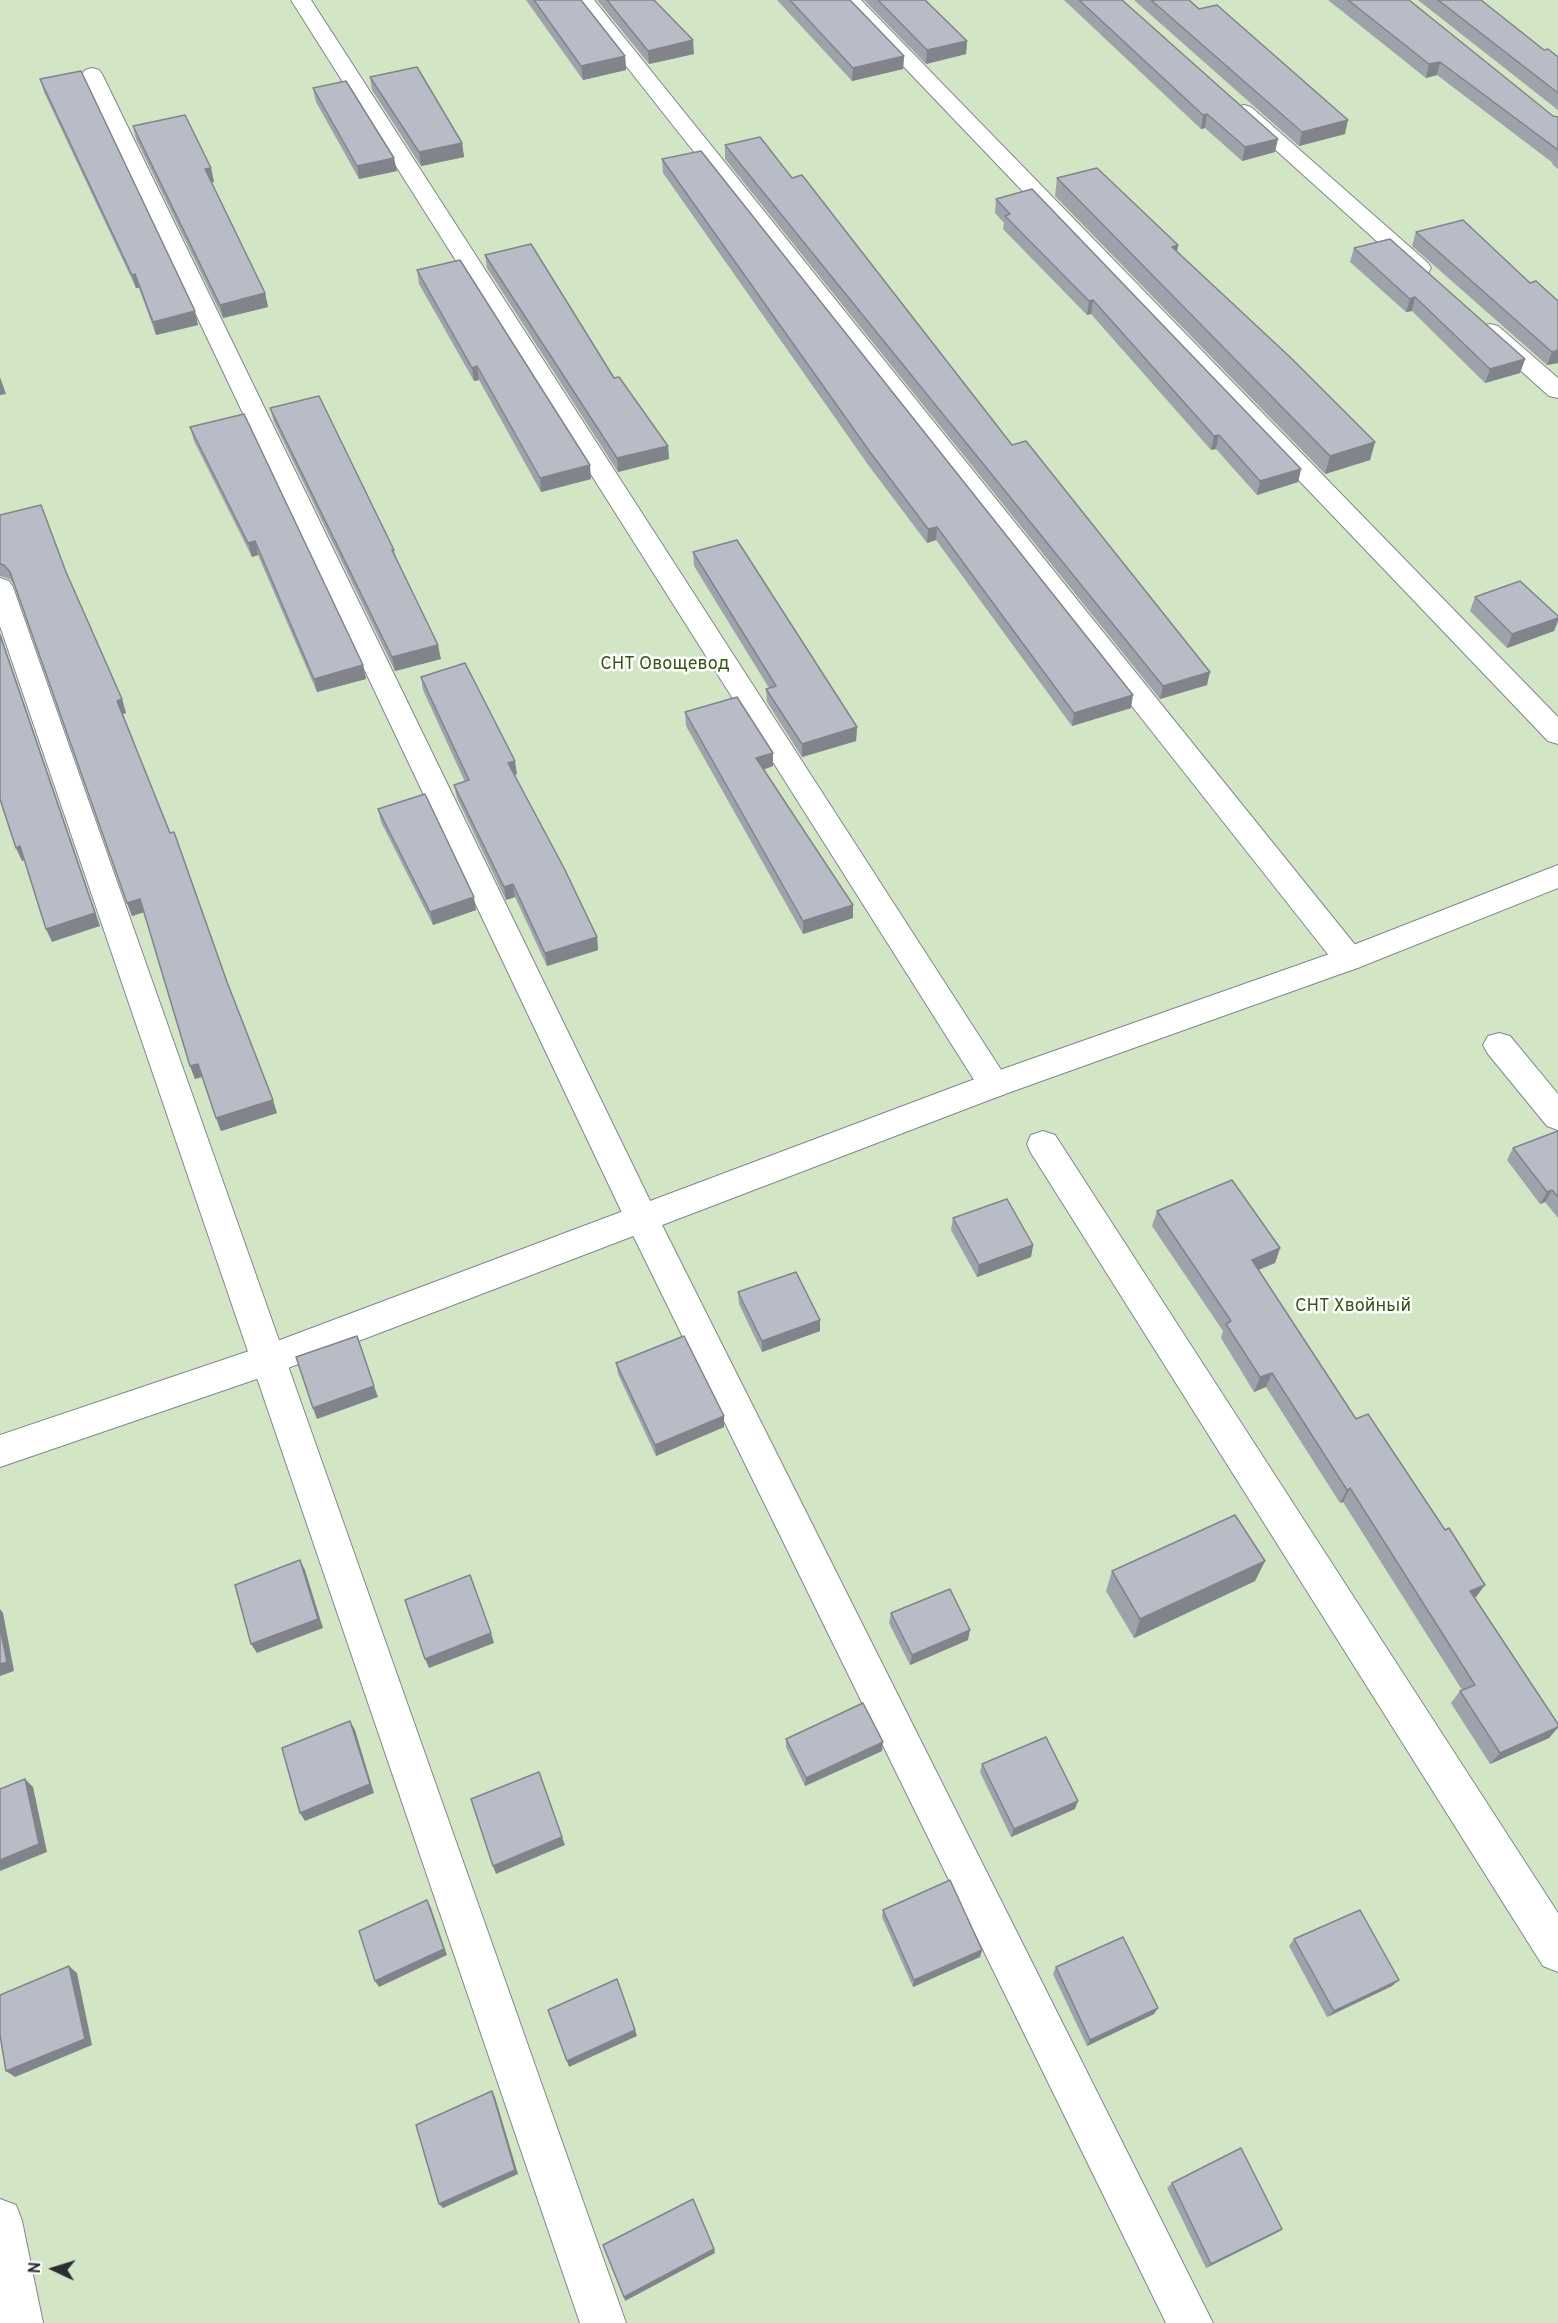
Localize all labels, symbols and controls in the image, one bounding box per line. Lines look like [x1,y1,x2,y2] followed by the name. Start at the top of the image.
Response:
[600,654,730,676] park label: СНТ Овощевод
[1295,1296,1411,1318] park label: СНТ Хвойный
[24,2239,84,2299] north arrow
[26,2261,46,2274] text: N

